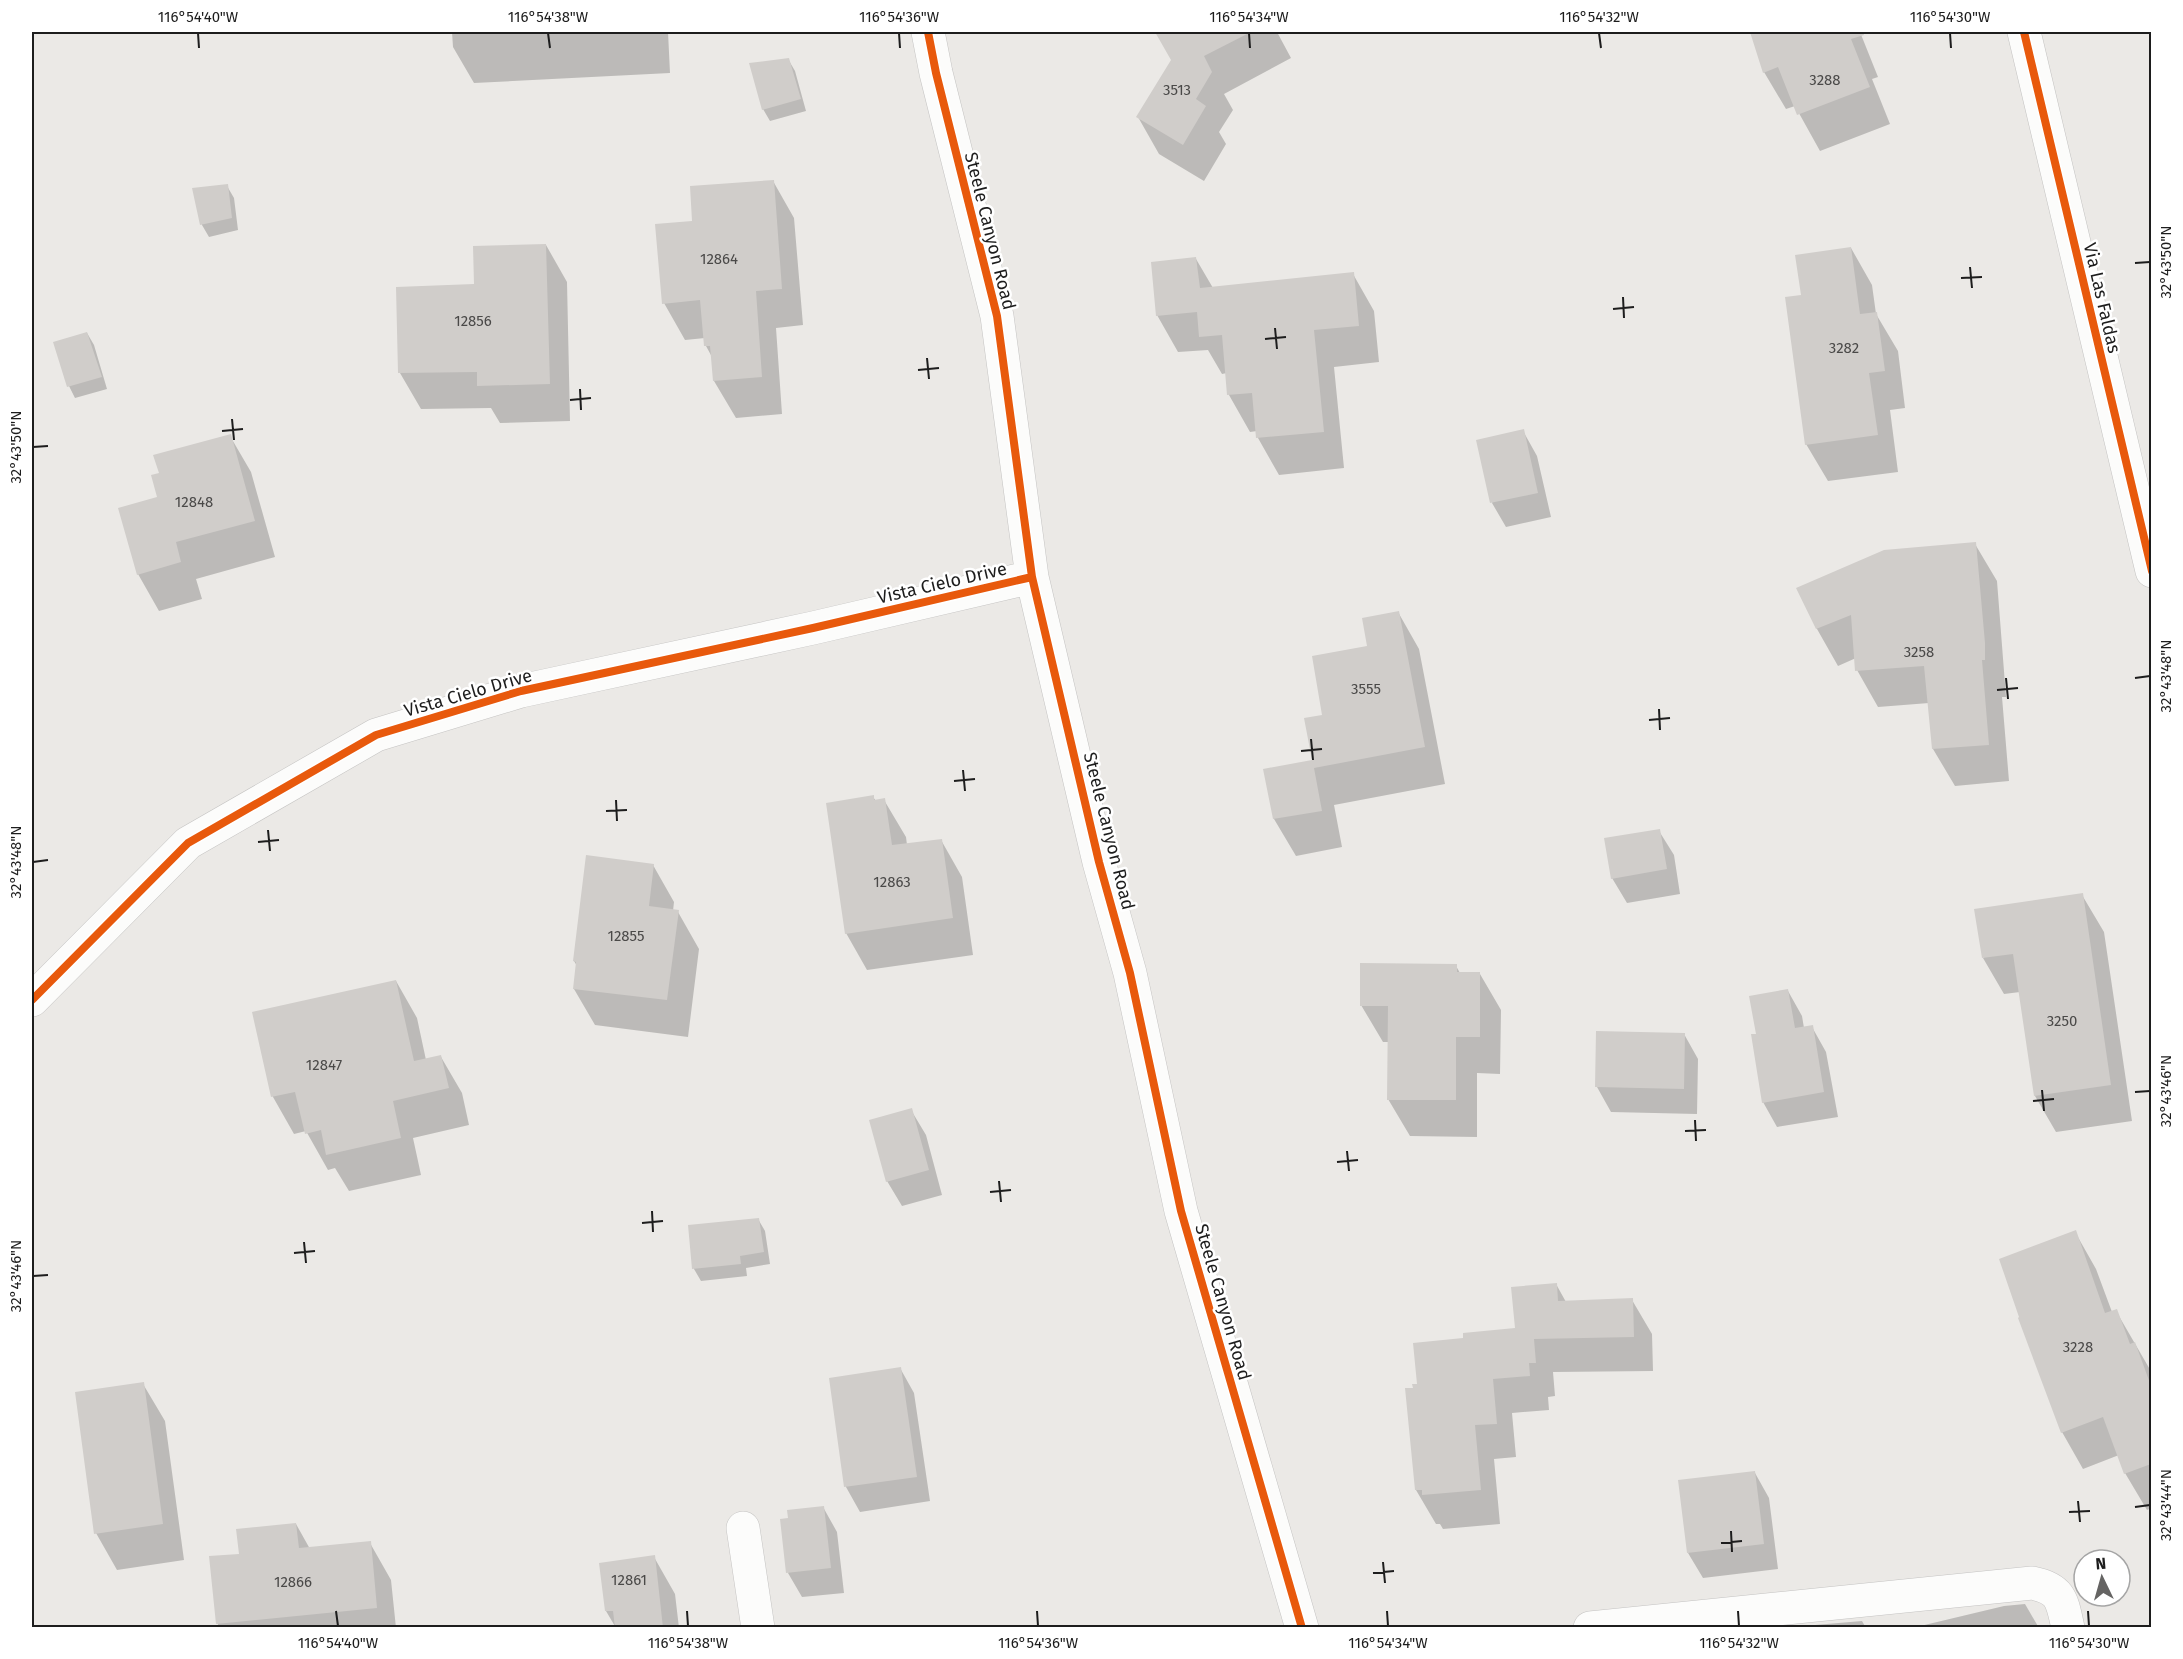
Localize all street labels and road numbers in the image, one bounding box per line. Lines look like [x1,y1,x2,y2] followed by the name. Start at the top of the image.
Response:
[960,150,1020,312] street label: Steele Canyon Road
[2079,241,2125,355] street label: Via Las Faldas
[875,557,1009,609] street label: Vista Cielo Drive
[401,664,535,722] street label: Vista Cielo Drive
[1079,750,1139,912] street label: Steele Canyon Road
[1190,1221,1256,1383] street label: Steele Canyon Road

